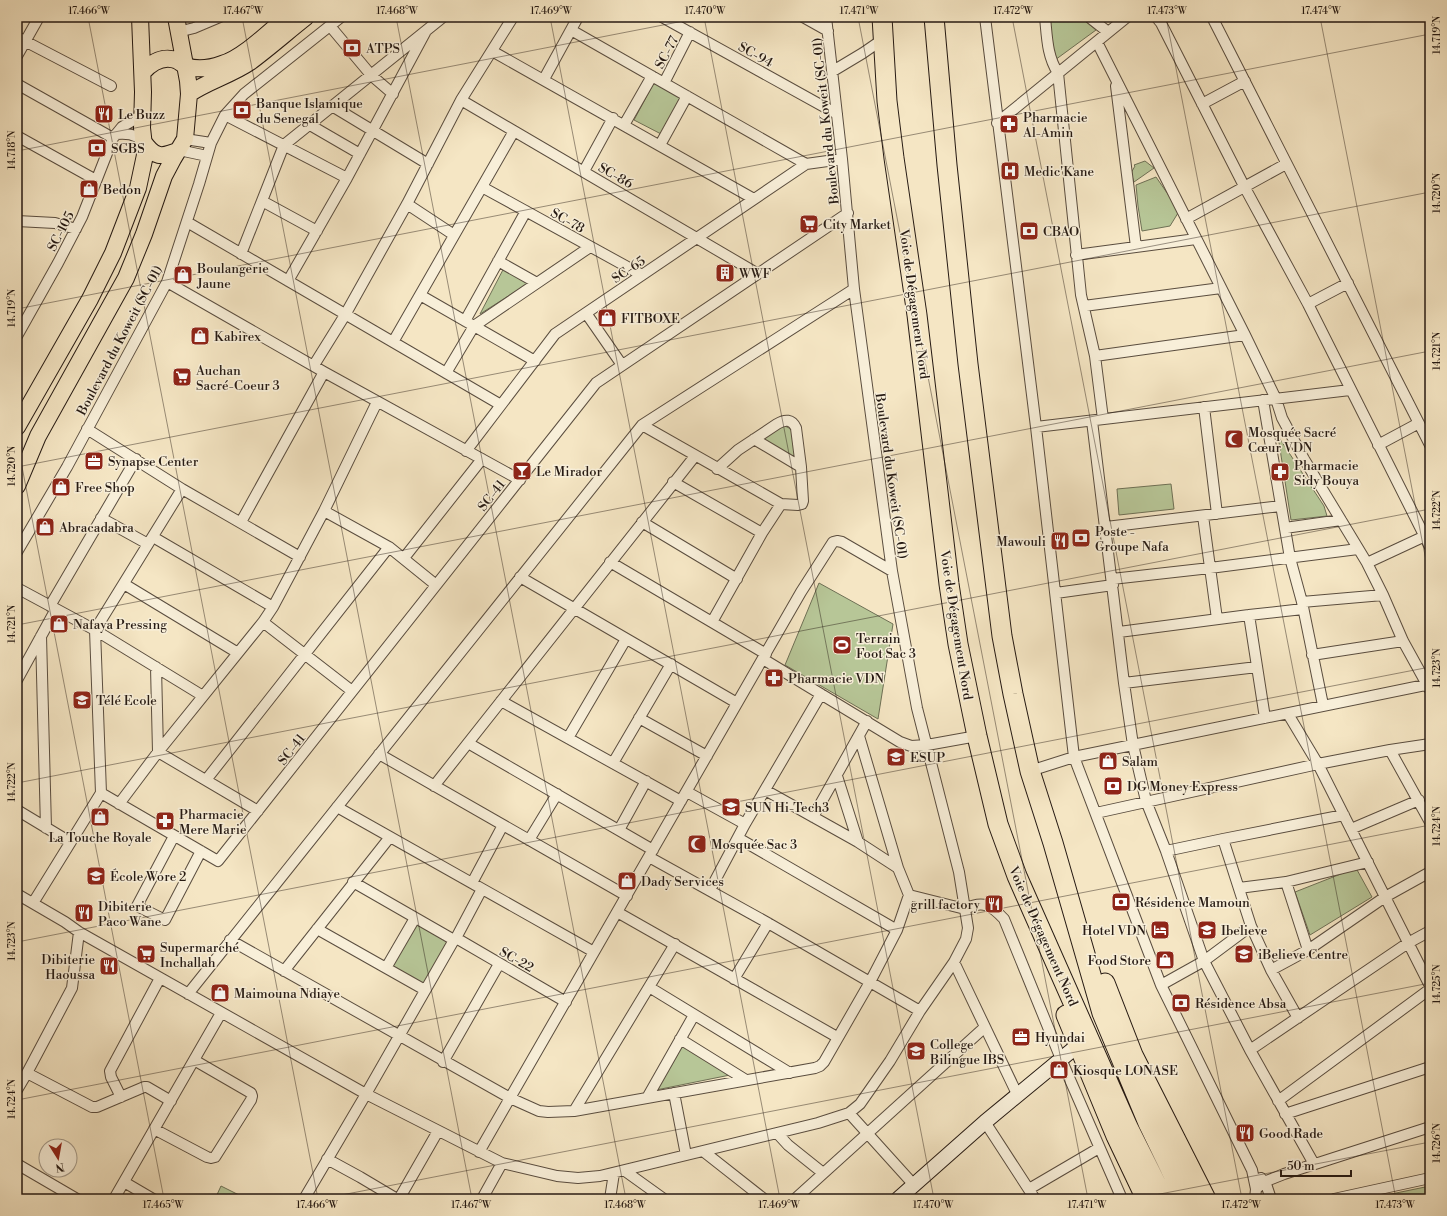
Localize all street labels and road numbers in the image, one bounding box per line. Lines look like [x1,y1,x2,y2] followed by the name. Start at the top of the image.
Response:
[652,33,682,72] street label: SC-77
[809,37,843,206] street label: Boulevard du Koweit (SC-01)
[735,39,776,71] street label: SC-94
[595,160,636,192] street label: SC-86
[548,205,587,237] street label: SC-78
[44,209,78,254] street label: SC-105
[895,227,933,381] street label: Voie de Dégagement Nord
[609,253,648,287] street label: SC-65
[73,263,166,419] street label: Boulevard du Koweit (SC-01)
[871,391,911,560] street label: Boulevard du Koweit (SC-01)
[475,476,509,514] street label: SC-41
[936,548,976,702] street label: Voie de Dégagement Nord
[275,730,309,768] street label: SC-41
[1005,863,1081,1009] street label: Voie de Dégagement Nord
[497,944,536,976] street label: SC-22

